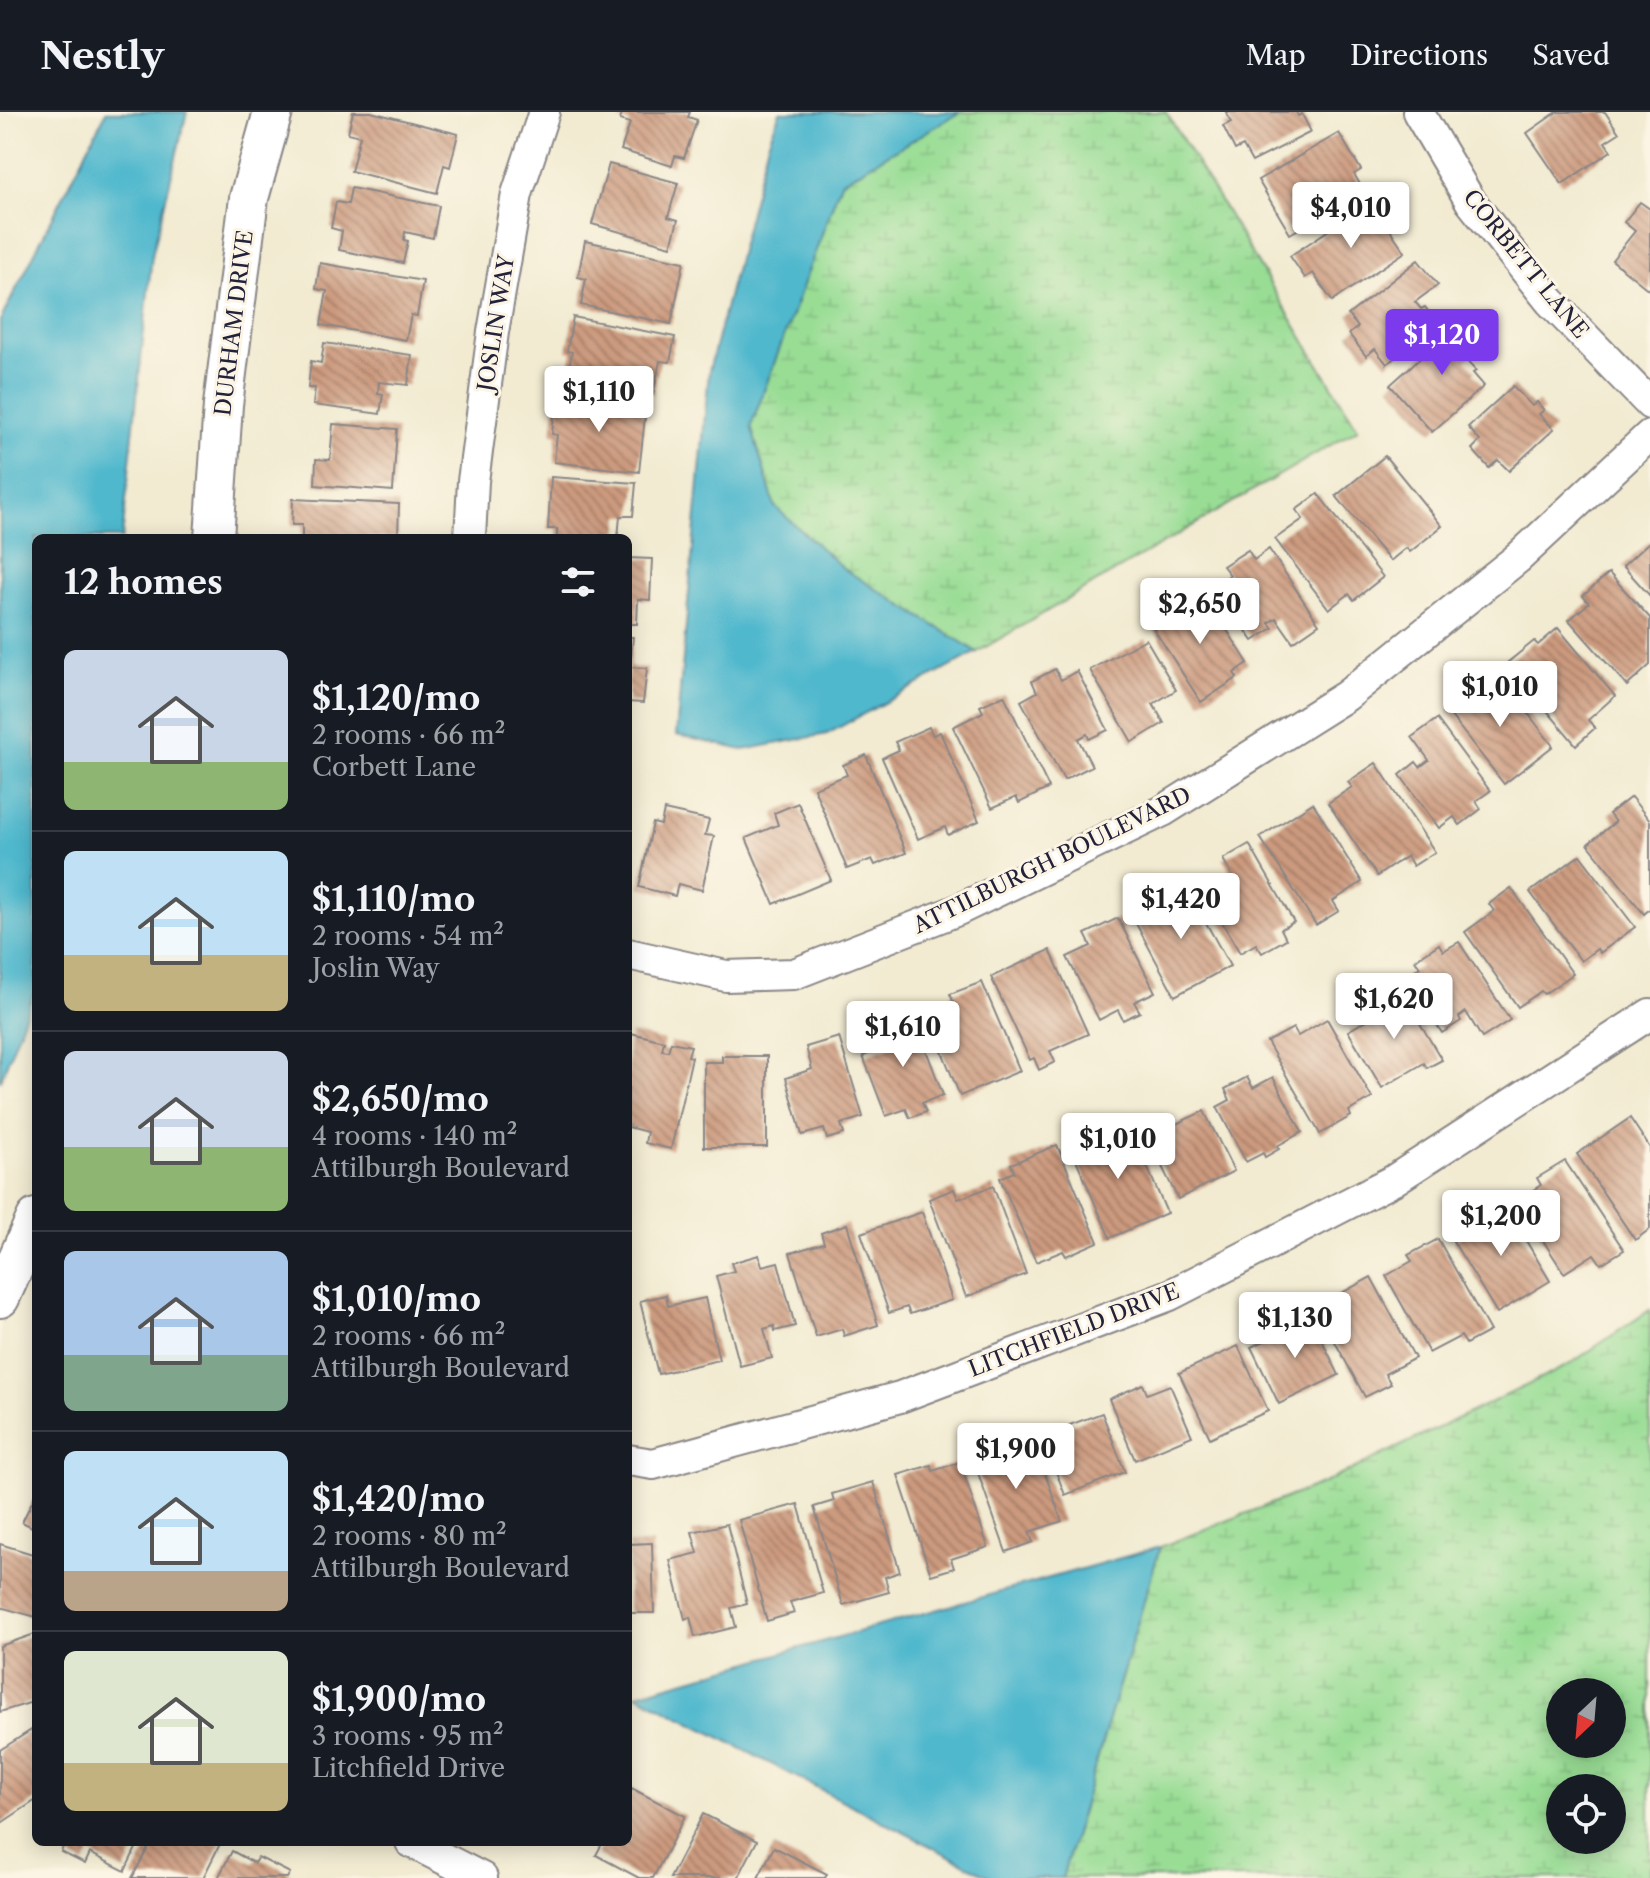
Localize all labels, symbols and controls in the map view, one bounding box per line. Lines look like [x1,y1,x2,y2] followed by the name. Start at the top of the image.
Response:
[40,32,164,79] text: Nestly
[1246,38,1306,72] text: Map
[1350,38,1488,72] text: Directions
[1532,38,1610,72] text: Saved
[1286,182,1416,250] pin: $4,010
[1458,184,1594,344] street label: CORBETT LANE
[1310,192,1392,224] text: $4,010
[209,229,259,417] street label: DURHAM DRIVE
[471,252,520,396] street label: JOSLIN WAY
[1377,309,1507,377] pin: $1,120
[1404,319,1481,351] text: $1,120
[534,366,664,434] pin: $1,110
[562,376,636,408] text: $1,110
[556,560,600,604] icon: filters
[64,561,223,603] text: 12 homes
[1135,578,1265,646] pin: $2,650
[1158,588,1242,620] text: $2,650
[1435,661,1565,729] pin: $1,010
[1461,671,1539,703] text: $1,010
[312,677,480,719] text: $1,120/mo
[128,682,224,778] icon: home
[312,719,505,751] text: 2 rooms · 66 m²
[312,751,476,783] text: Corbett Lane
[908,781,1195,939] street label: ATTILBURGH BOULEVARD
[1116,873,1246,941] pin: $1,420
[312,878,475,920] text: $1,110/mo
[128,883,224,979] icon: home
[1141,883,1221,915] text: $1,420
[312,920,504,952] text: 2 rooms · 54 m²
[312,952,440,984] text: Joslin Way
[1329,973,1459,1041] pin: $1,620
[1354,983,1434,1015] text: $1,620
[838,1001,968,1069] pin: $1,610
[865,1011,941,1043] text: $1,610
[312,1078,489,1120] text: $2,650/mo
[128,1083,224,1179] icon: home
[1053,1113,1183,1181] pin: $1,010
[312,1120,517,1152] text: 4 rooms · 140 m²
[1079,1123,1157,1155] text: $1,010
[312,1152,570,1184] text: Attilburgh Boulevard
[1436,1190,1566,1258] pin: $1,200
[1460,1200,1542,1232] text: $1,200
[965,1277,1183,1383] street label: LITCHFIELD DRIVE
[312,1278,481,1320] text: $1,010/mo
[128,1283,224,1379] icon: home
[1230,1292,1360,1360] pin: $1,130
[1257,1302,1333,1334] text: $1,130
[312,1320,505,1352] text: 2 rooms · 66 m²
[312,1352,570,1384] text: Attilburgh Boulevard
[951,1423,1081,1491] pin: $1,900
[975,1433,1057,1465] text: $1,900
[312,1478,485,1520] text: $1,420/mo
[128,1483,224,1579] icon: home
[312,1520,507,1552] text: 2 rooms · 80 m²
[312,1552,570,1584] text: Attilburgh Boulevard
[312,1678,486,1720] text: $1,900/mo
[1546,1678,1626,1758] north arrow
[1546,1678,1626,1854] map controls
[128,1683,224,1779] icon: home
[312,1720,504,1752] text: 3 rooms · 95 m²
[312,1752,505,1784] text: Litchfield Drive
[1546,1774,1626,1854] button: locate

